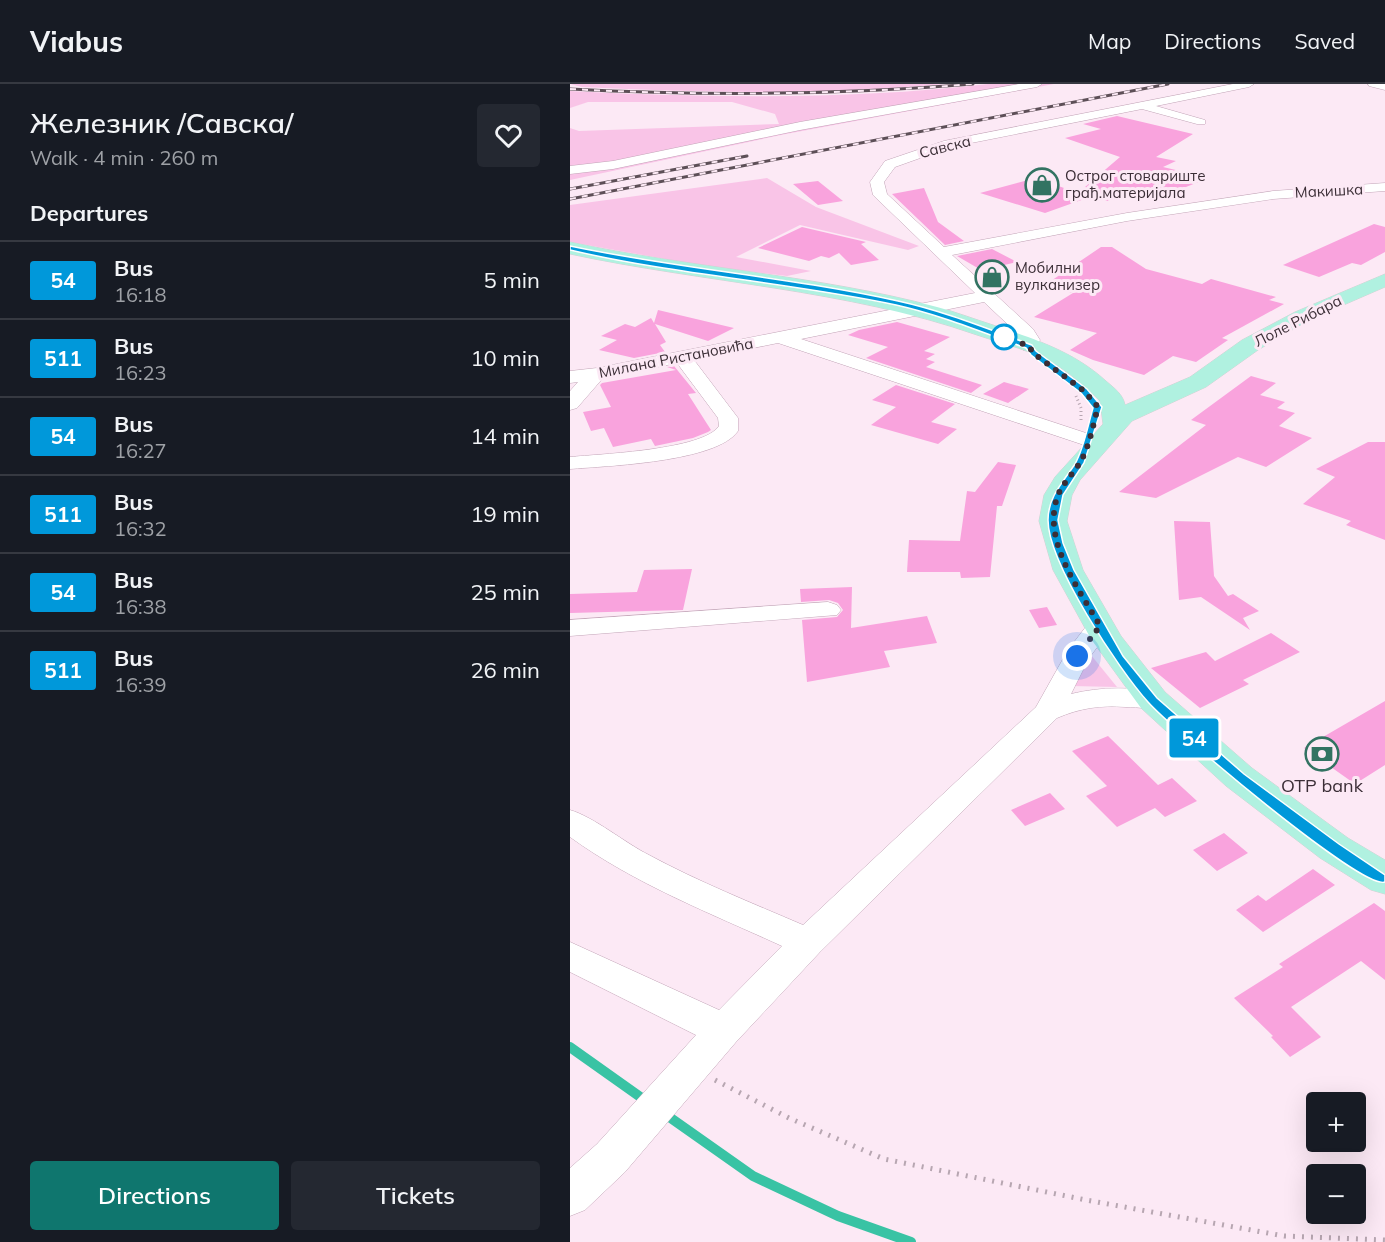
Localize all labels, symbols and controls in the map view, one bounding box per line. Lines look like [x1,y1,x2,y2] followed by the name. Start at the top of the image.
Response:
[30,24,123,59] text: Viabus
[1088,28,1131,54] text: Map
[1164,28,1261,54] text: Directions
[1294,28,1355,54] text: Saved
[477,104,540,167] button: heart
[30,105,293,140] text: Железник /Савска/
[917,131,973,162] street label: Савска
[30,145,218,170] text: Walk · 4 min · 260 m
[1065,166,1205,202] place label: Острог стовариште грађ.материјала
[1024,167,1060,203] shop icon: Острог стовариште грађ.материјала
[1294,179,1364,202] street label: Макишка
[30,199,148,227] text: Departures
[114,254,153,282] text: Bus
[1015,258,1100,294] place label: Мобилни вулканизер
[974,259,1010,295] shop icon: Мобилни вулканизер
[484,266,540,294] text: 5 min
[50,267,76,293] text: 54
[114,282,167,307] text: 16:18
[1251,290,1345,351] street label: Лоле Рибара
[991,324,1017,350] unlabelled marker
[114,332,153,360] text: Bus
[597,333,755,382] street label: Милана Ристановића
[470,344,540,372] text: 10 min
[44,345,82,371] text: 511
[114,360,167,385] text: 16:23
[114,410,153,438] text: Bus
[470,422,540,450] text: 14 min
[50,423,76,449] text: 54
[114,438,167,463] text: 16:27
[114,488,153,516] text: Bus
[470,500,540,528] text: 19 min
[44,501,82,527] text: 511
[114,516,167,541] text: 16:32
[114,566,153,594] text: Bus
[470,578,540,606] text: 25 min
[50,579,76,605] text: 54
[114,594,167,619] text: 16:38
[1062,641,1092,671] your location
[114,644,153,672] text: Bus
[470,656,540,684] text: 26 min
[44,657,82,683] text: 511
[114,672,167,697] text: 16:39
[1167,718,1221,758] line badge: 54
[1181,725,1207,751] text: 54
[1304,736,1340,772] bank icon: OTP bank
[1281,774,1364,797] place label: OTP bank
[1306,1092,1366,1224] map controls
[1306,1092,1366,1152] button: +
[30,1161,279,1230] button: Directions
[291,1161,540,1230] button: Tickets
[1306,1164,1366,1224] button: −

